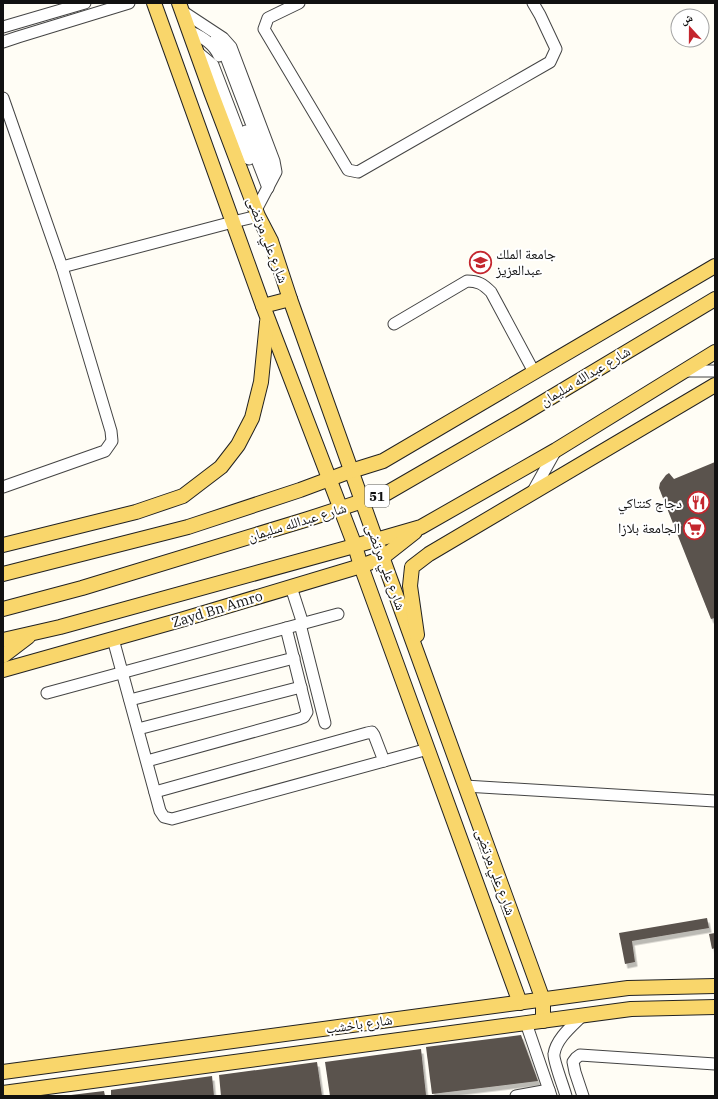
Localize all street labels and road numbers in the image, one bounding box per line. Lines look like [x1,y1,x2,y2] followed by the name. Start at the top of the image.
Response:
[241,194,293,286] street label: شارع علي مرتضى
[537,342,634,411] street label: شارع عبدالله سليمان
[365,485,389,507] road number: 51
[246,498,349,546] street label: شارع عبدالله سليمان
[360,521,410,614] street label: شارع علي مرتضى
[169,587,265,631] street label: Zayd Bn Amro
[470,826,520,919] street label: شارع علي مرتضى
[325,1010,394,1039] street label: شارع باخشب

